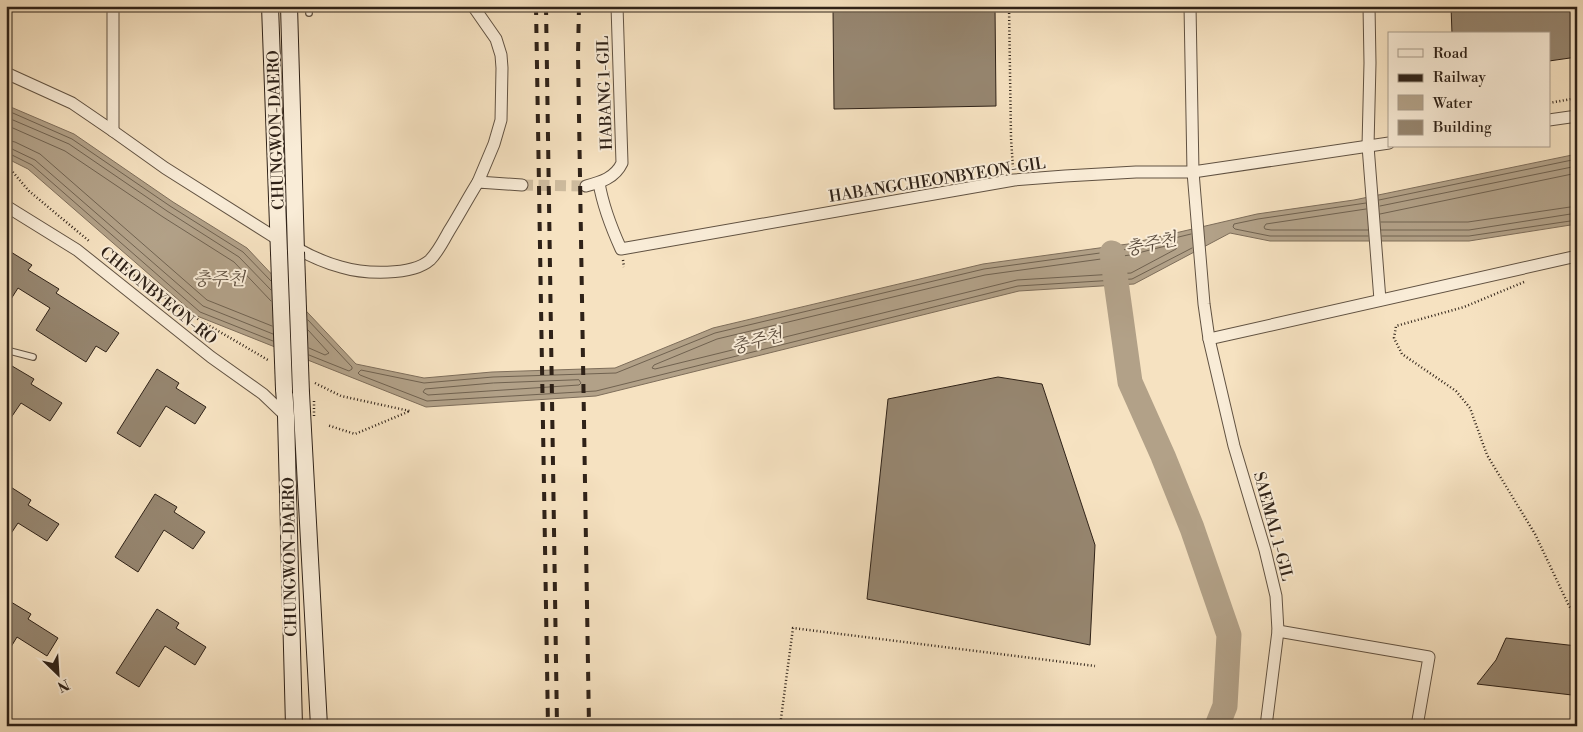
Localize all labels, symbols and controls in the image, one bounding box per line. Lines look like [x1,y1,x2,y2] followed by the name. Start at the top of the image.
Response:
[1388,32,1550,148] legend
[593,35,617,150] street label: HABANG 1-GIL
[1433,44,1468,63] text: Road
[263,50,289,210] street label: CHUNGWON-DAERO
[1433,68,1487,87] text: Railway
[1432,94,1473,113] text: Water
[1432,118,1492,137] text: Building
[827,153,1047,207] street label: HABANGCHEONBYEON-GIL
[1123,227,1181,261] water label: 충주천
[96,242,221,349] street label: CHEONBYEON-RO
[193,268,247,291] water label: 충주천
[729,323,787,359] water label: 충주천
[1249,470,1297,583] street label: SAEMAL 1-GIL
[279,477,301,637] street label: CHUNGWON-DAERO
[32,650,82,700] north arrow
[54,674,72,695] text: N

